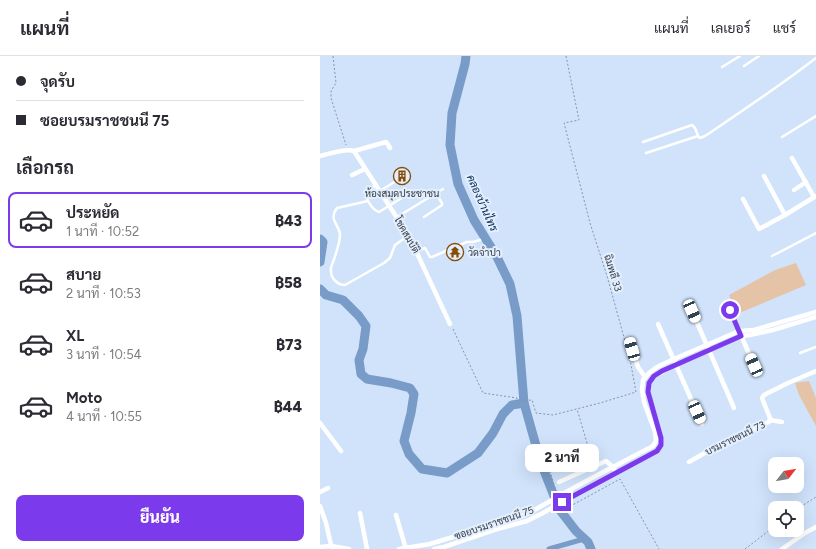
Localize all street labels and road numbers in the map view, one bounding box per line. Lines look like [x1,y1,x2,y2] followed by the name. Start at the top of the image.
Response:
[391,213,423,256] street label: โชคสมบัติ
[601,253,625,293] street label: ฉิมพลี 33
[703,418,767,458] street label: บรมราชชนนี 73
[452,503,536,543] street label: ซอยบรมราชชนนี 75

